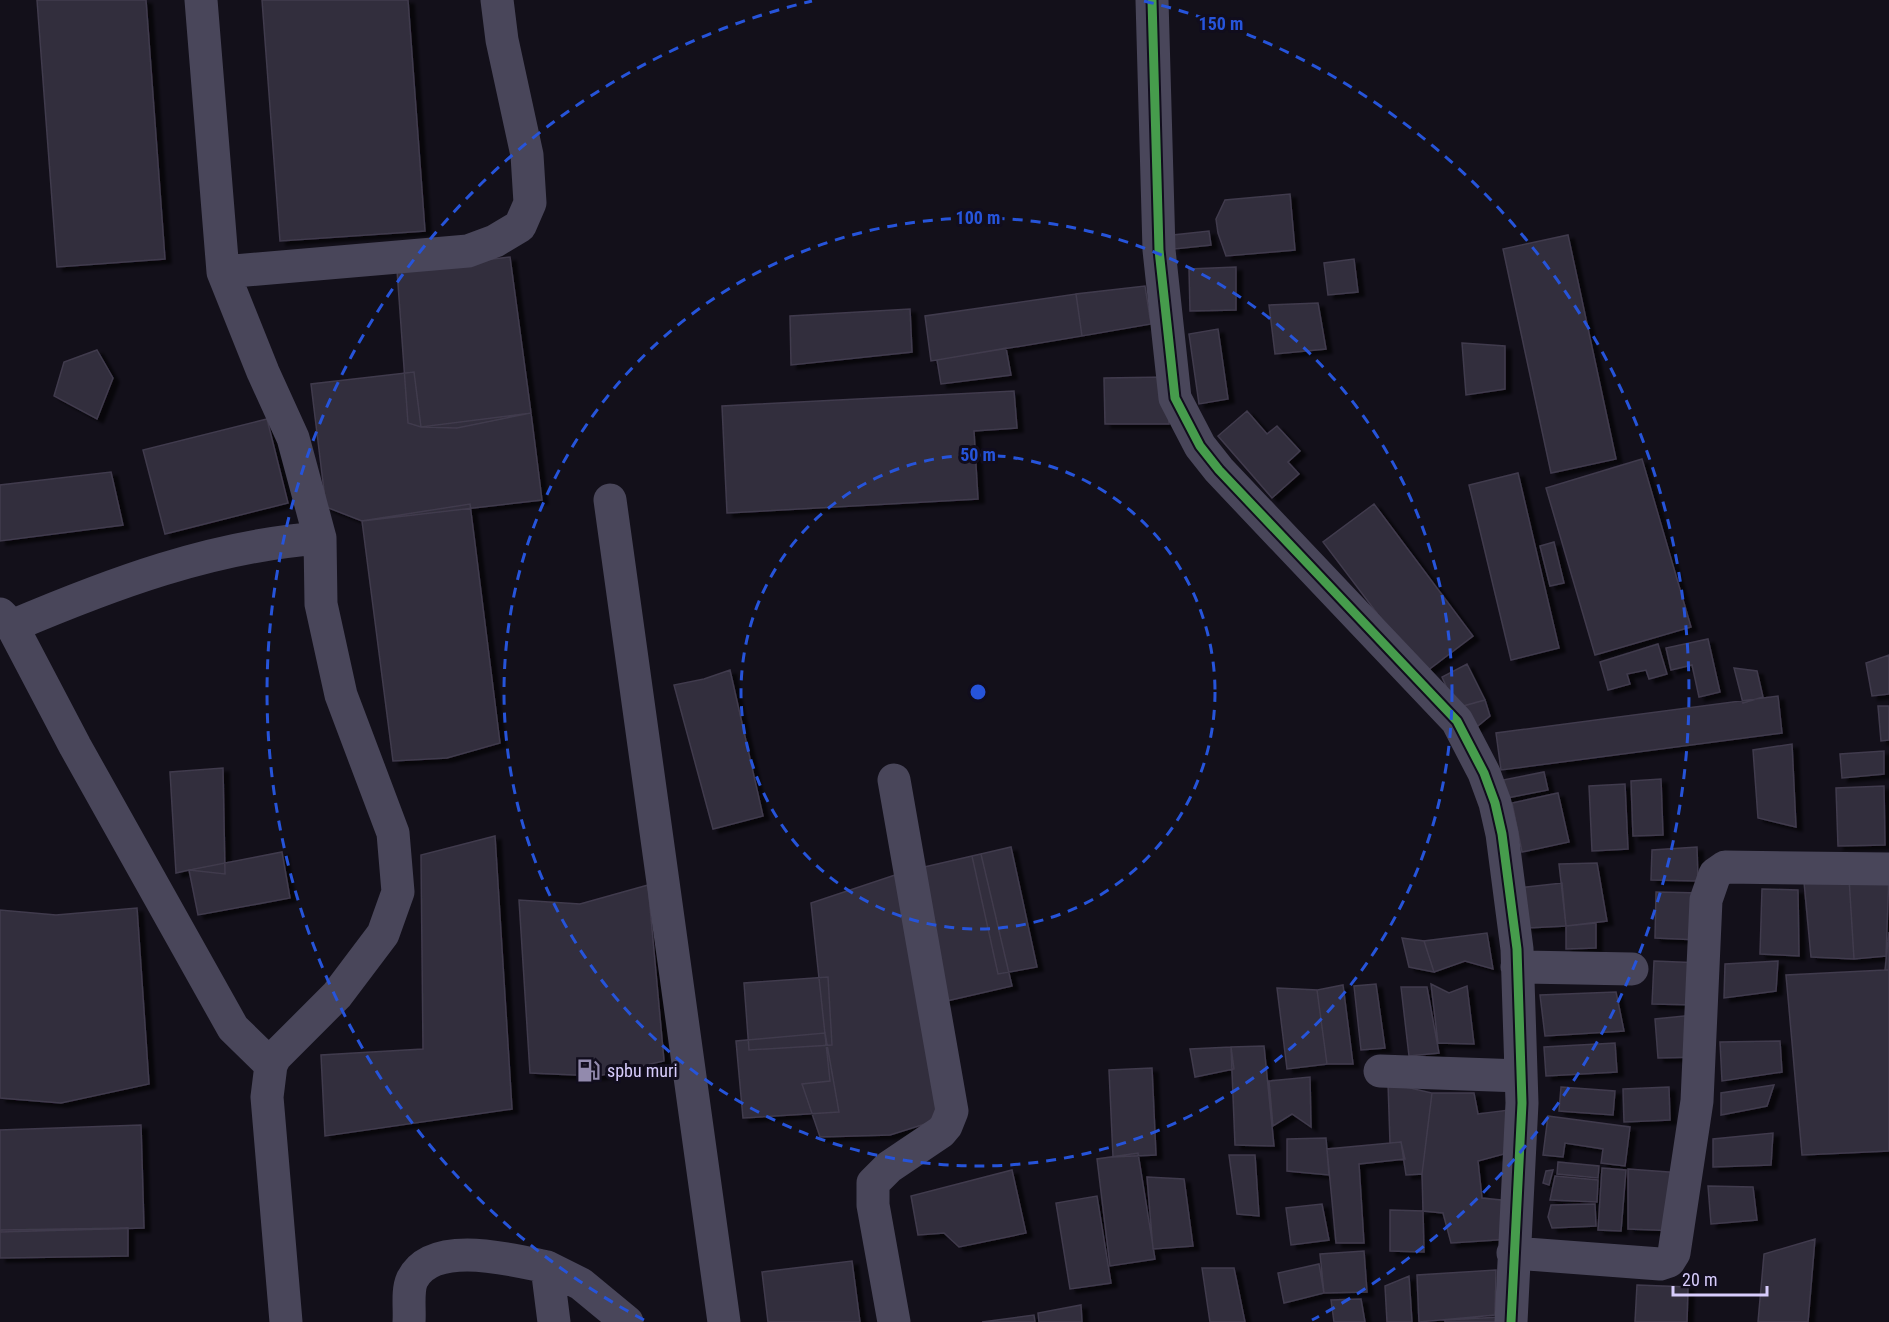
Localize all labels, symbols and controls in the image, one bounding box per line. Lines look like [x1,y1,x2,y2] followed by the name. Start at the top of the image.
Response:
[1199,13,1243,34] text: 150 m
[956,207,1000,228] text: 100 m
[960,444,996,465] text: 50 m
[968,682,988,702] centre of rings
[576,1058,602,1084] fuel station icon: spbu muri
[607,1060,678,1081] place label: spbu muri
[1673,1259,1768,1297] scale bar
[1682,1269,1717,1290] text: 20 m

